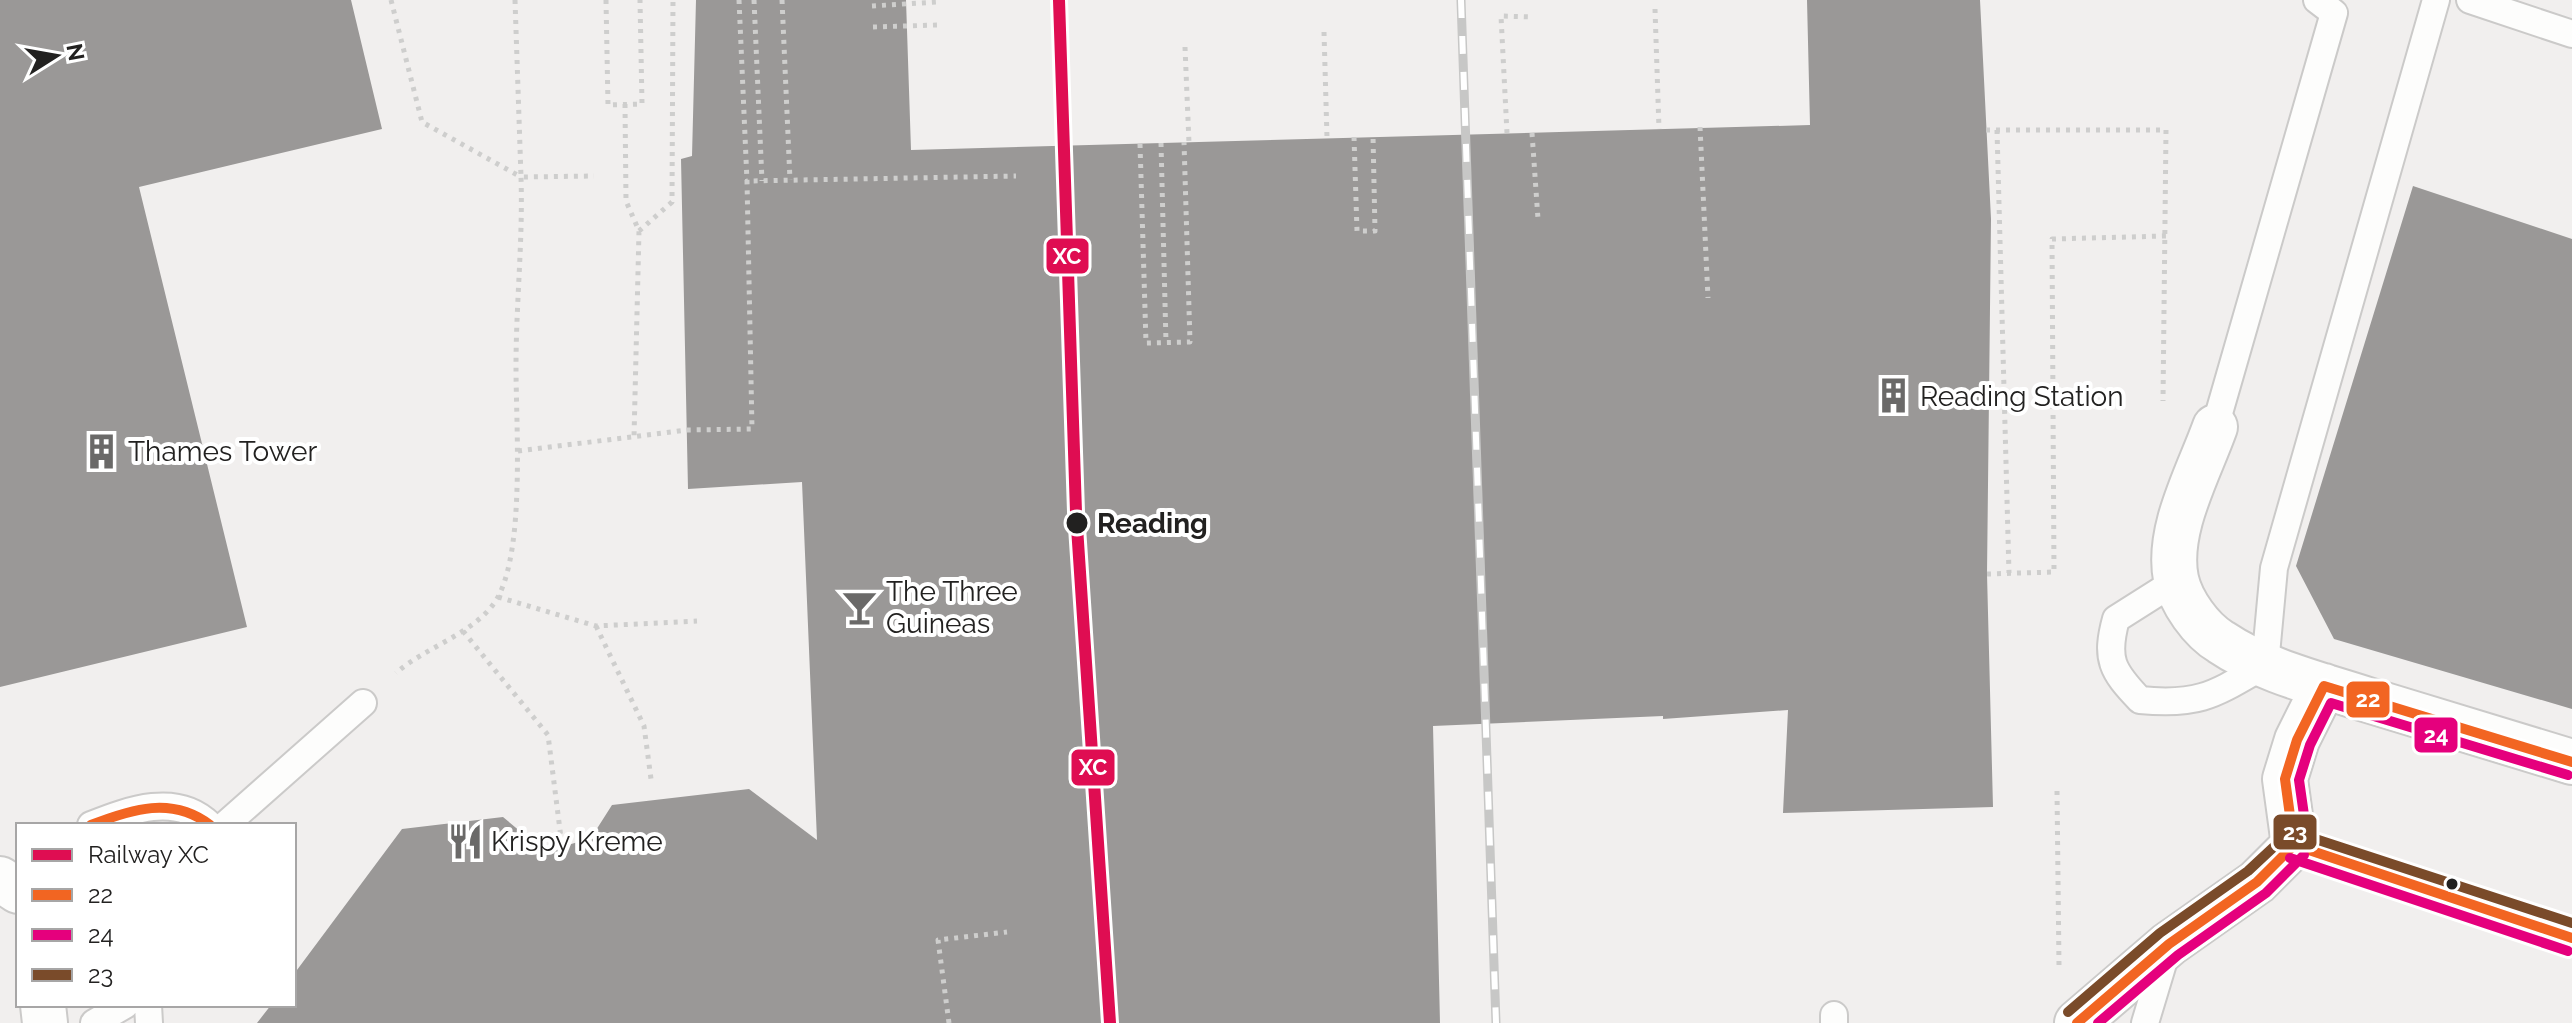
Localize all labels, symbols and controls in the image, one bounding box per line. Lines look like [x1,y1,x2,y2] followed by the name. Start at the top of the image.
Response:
[16,16,96,96] north arrow
[61,41,90,63] text: N
[1045,237,1090,275] line badge: XC
[1052,243,1081,269] text: XC
[1875,377,1913,415] building icon: Reading Station
[1920,380,2124,413] place label: Reading Station
[83,432,121,470] building icon: Thames Tower
[128,435,317,468] place label: Thames Tower
[1097,507,1208,540] place label: Reading
[1064,510,1090,536] marker: Reading
[886,575,1018,640] place label: The Three Guineas
[841,588,879,626] bar icon: The Three Guineas
[2345,680,2391,719] line badge: 22
[2356,686,2380,712] text: 22
[2413,716,2459,754] line badge: 24
[2424,722,2448,748] text: 24
[1070,748,1116,787] line badge: XC
[1078,754,1107,780] text: XC
[2272,813,2318,851] line badge: 23
[2283,819,2307,845] text: 23
[446,822,484,860] restaurant icon: Krispy Kreme
[16,823,296,1007] legend
[491,825,663,858] place label: Krispy Kreme
[88,840,209,869] text: Railway XC
[2444,876,2460,892] unlabelled marker
[88,880,113,909] text: 22
[88,920,114,949] text: 24
[88,960,113,989] text: 23

